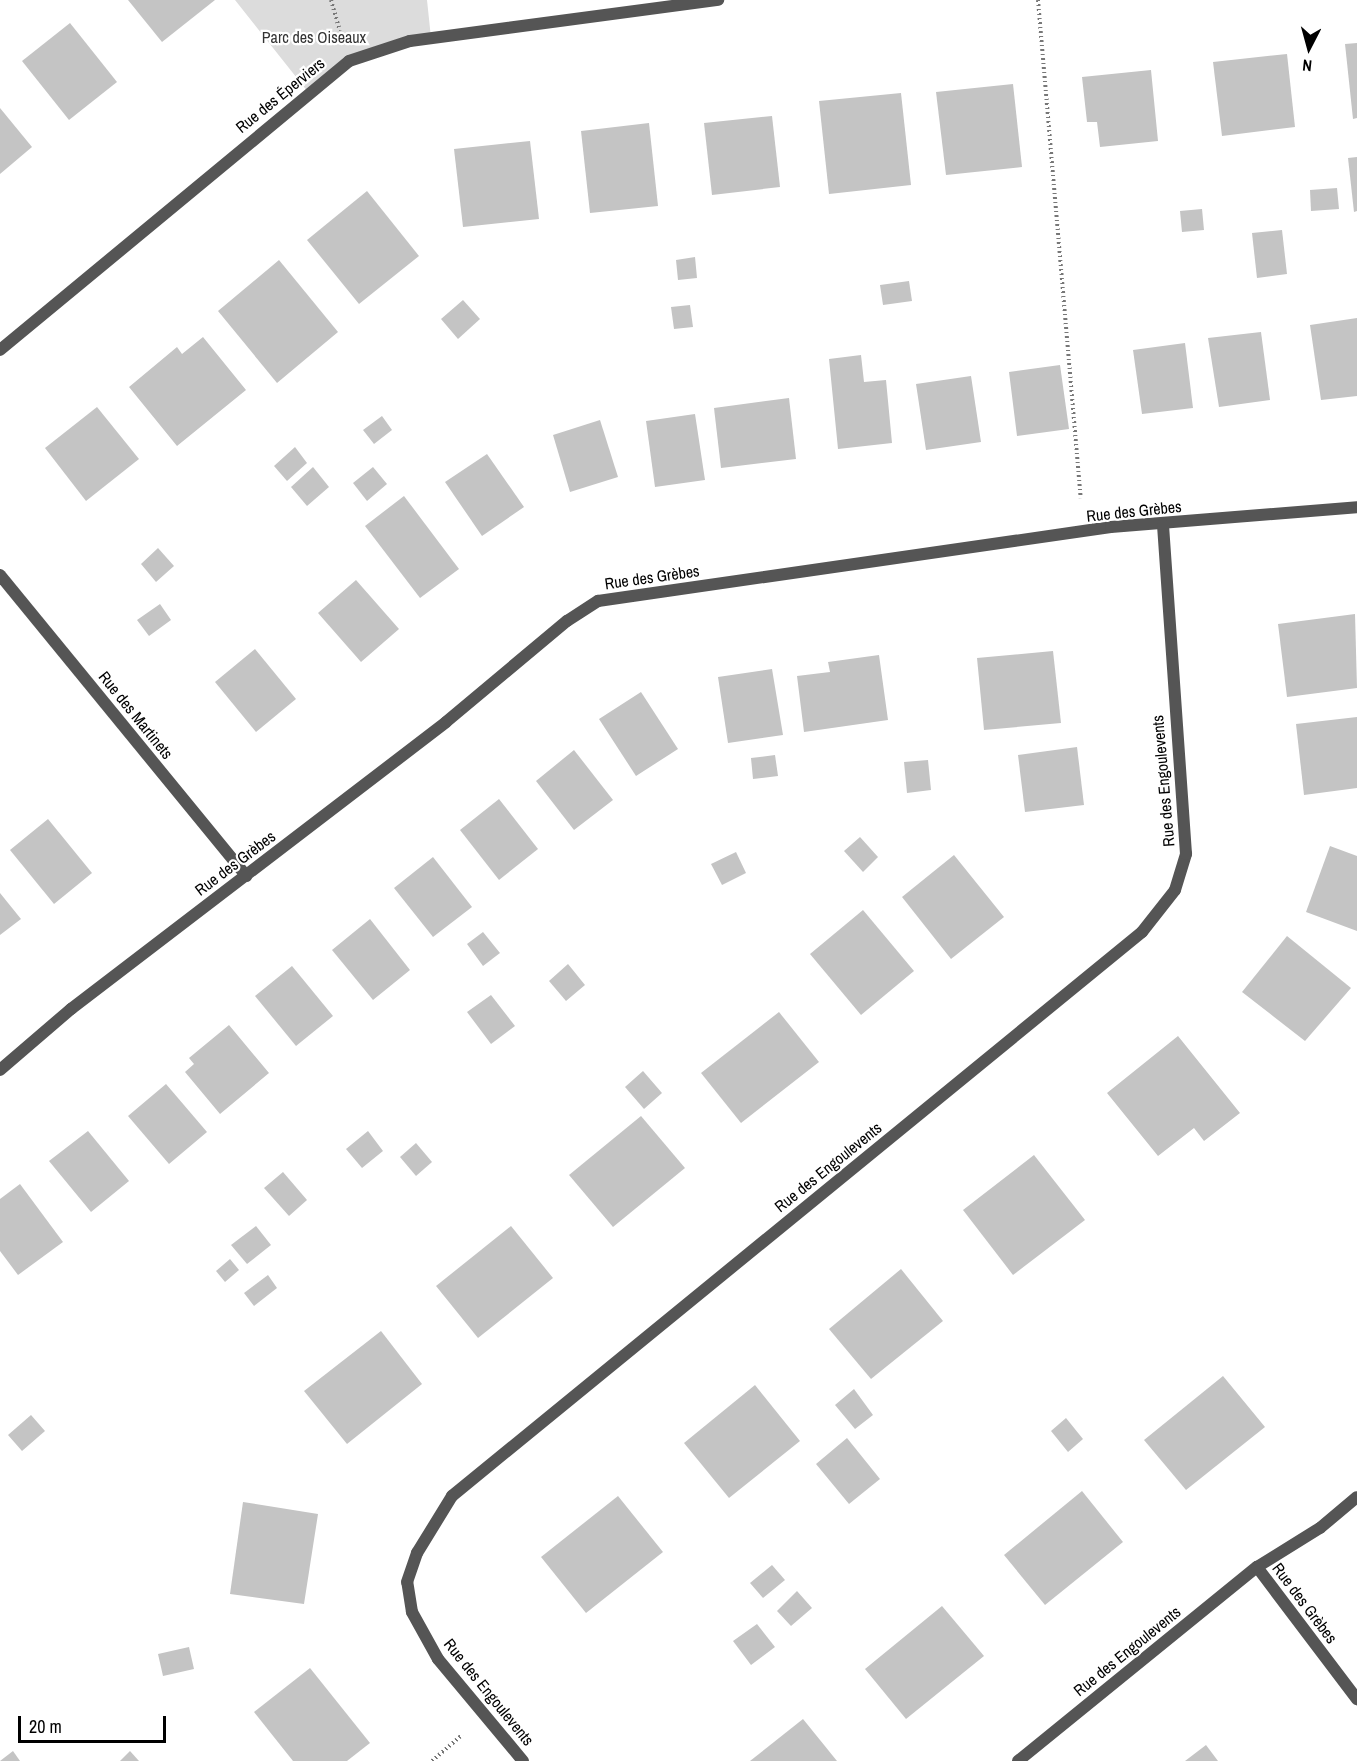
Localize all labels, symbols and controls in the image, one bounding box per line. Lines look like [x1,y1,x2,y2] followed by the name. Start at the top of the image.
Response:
[1279,18,1339,78] north arrow
[262,27,366,47] park label: Parc des Oiseaux
[232,53,328,137] street label: Rue des Éperviers
[1301,54,1313,77] text: N
[1085,496,1183,526] street label: Rue des Grèbes
[603,561,701,593] street label: Rue des Grèbes
[95,667,177,763] street label: Rue des Martinets
[1148,714,1178,848] street label: Rue des Engoulevents
[191,827,279,899] street label: Rue des Grèbes
[771,1118,885,1216] street label: Rue des Engoulevents
[1269,1559,1341,1647] street label: Rue des Grèbes
[1070,1602,1184,1700] street label: Rue des Engoulevents
[440,1635,538,1749] street label: Rue des Engoulevents
[21,1704,170,1742] scale bar
[29,1714,62,1739] text: 20 m

